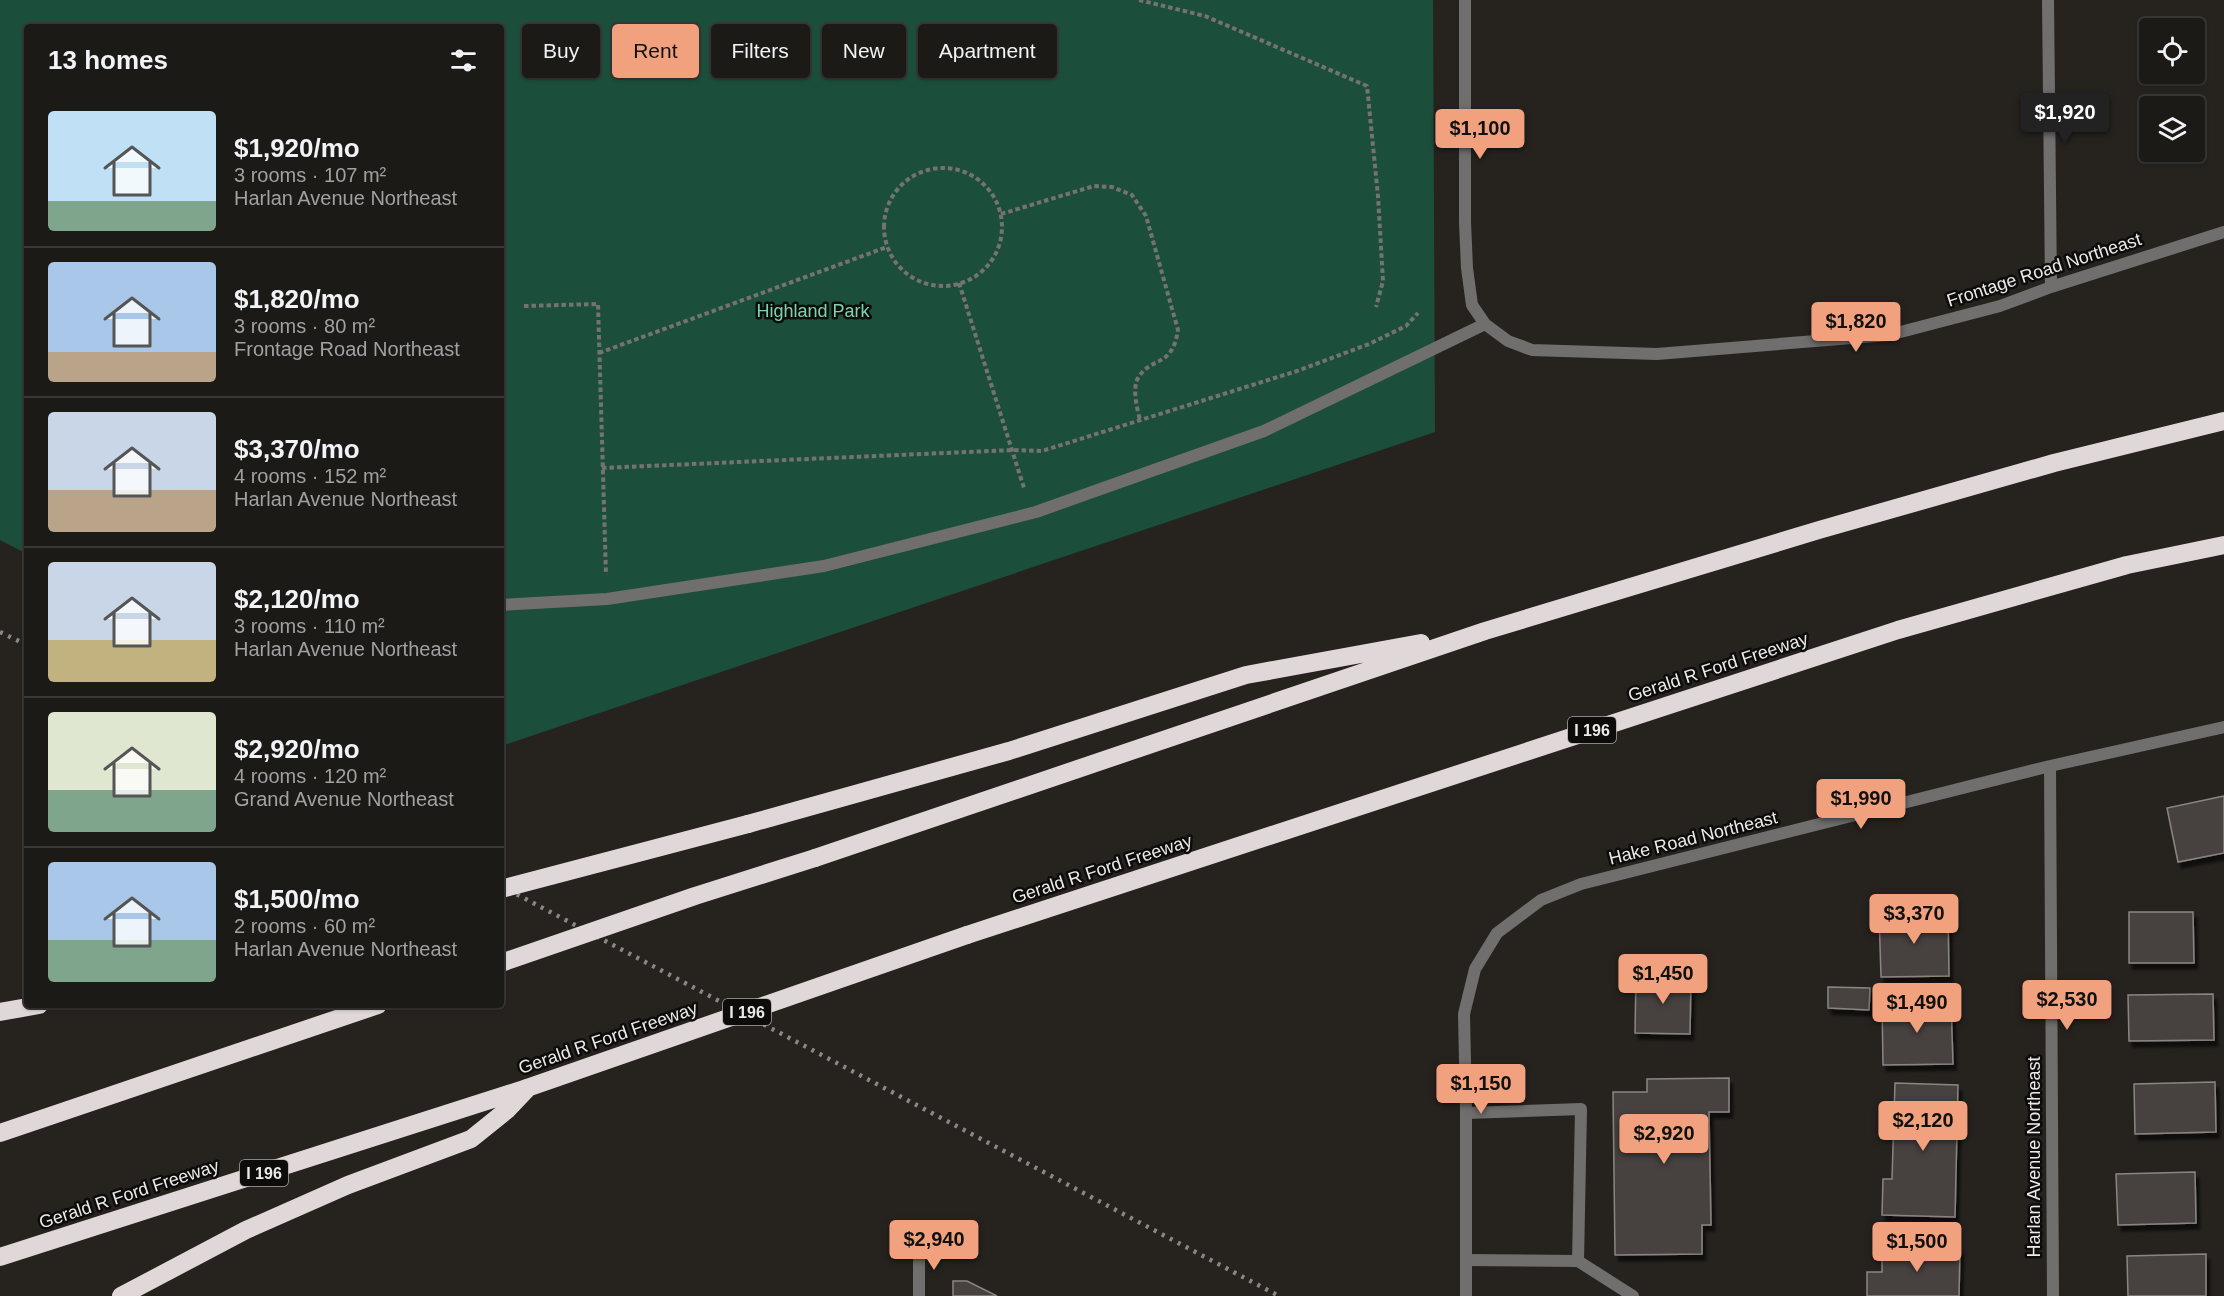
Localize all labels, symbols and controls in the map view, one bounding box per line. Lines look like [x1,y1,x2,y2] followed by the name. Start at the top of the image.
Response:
[2139,18,2205,162] map controls
[2139,18,2205,84] button: locate
[522,24,600,78] chip: Buy
[612,24,699,78] chip: Rent
[711,24,810,78] chip: Filters
[822,24,906,78] chip: New
[918,24,1057,78] chip: Apartment
[447,44,480,77] icon: filters
[48,45,168,75] text: 13 homes
[2016,93,2114,144] pin: $1,920
[2139,96,2205,162] button: layers
[2034,101,2096,123] text: $1,920
[1431,109,1529,160] pin: $1,100
[1449,117,1511,139] text: $1,100
[234,133,360,163] text: $1,920/mo
[96,135,168,207] icon: home
[234,164,386,186] text: 3 rooms · 107 m²
[234,187,457,209] text: Harlan Avenue Northeast
[1944,229,2144,311] street label: Frontage Road Northeast
[234,284,360,314] text: $1,820/mo
[96,286,168,358] icon: home
[756,301,871,321] park label: Highland Park
[1807,302,1905,353] pin: $1,820
[1825,310,1887,332] text: $1,820
[234,315,375,337] text: 3 rooms · 80 m²
[234,338,460,360] text: Frontage Road Northeast
[234,434,360,464] text: $3,370/mo
[96,436,168,508] icon: home
[234,465,386,487] text: 4 rooms · 152 m²
[234,488,457,510] text: Harlan Avenue Northeast
[234,584,360,614] text: $2,120/mo
[96,586,168,658] icon: home
[234,615,385,637] text: 3 rooms · 110 m²
[1625,628,1811,706] street label: Gerald R Ford Freeway
[234,638,457,660] text: Harlan Avenue Northeast
[1568,717,1616,743] road number: I 196
[234,734,360,764] text: $2,920/mo
[96,736,168,808] icon: home
[234,765,386,787] text: 4 rooms · 120 m²
[1812,779,1910,830] pin: $1,990
[1830,787,1892,809] text: $1,990
[234,788,454,810] text: Grand Avenue Northeast
[1607,807,1779,869] street label: Hake Road Northeast
[1009,830,1195,908] street label: Gerald R Ford Freeway
[234,884,360,914] text: $1,500/mo
[96,886,168,958] icon: home
[1865,894,1963,945] pin: $3,370
[1883,902,1945,924] text: $3,370
[234,915,375,937] text: 2 rooms · 60 m²
[234,938,457,960] text: Harlan Avenue Northeast
[1614,954,1712,1005] pin: $1,450
[1632,962,1694,984] text: $1,450
[2018,980,2116,1031] pin: $2,530
[1868,983,1966,1034] pin: $1,490
[2036,988,2098,1010] text: $2,530
[1886,991,1948,1013] text: $1,490
[516,998,700,1078] street label: Gerald R Ford Freeway
[723,999,771,1025] road number: I 196
[2024,1057,2044,1257] street label: Harlan Avenue Northeast
[1432,1064,1530,1115] pin: $1,150
[1450,1072,1512,1094] text: $1,150
[1874,1101,1972,1152] pin: $2,120
[1892,1109,1954,1131] text: $2,120
[1615,1114,1713,1165] pin: $2,920
[1633,1122,1695,1144] text: $2,920
[36,1155,222,1233] street label: Gerald R Ford Freeway
[240,1160,288,1186] road number: I 196
[885,1220,983,1271] pin: $2,940
[1868,1222,1966,1273] pin: $1,500
[903,1228,965,1250] text: $2,940
[1886,1230,1948,1252] text: $1,500

